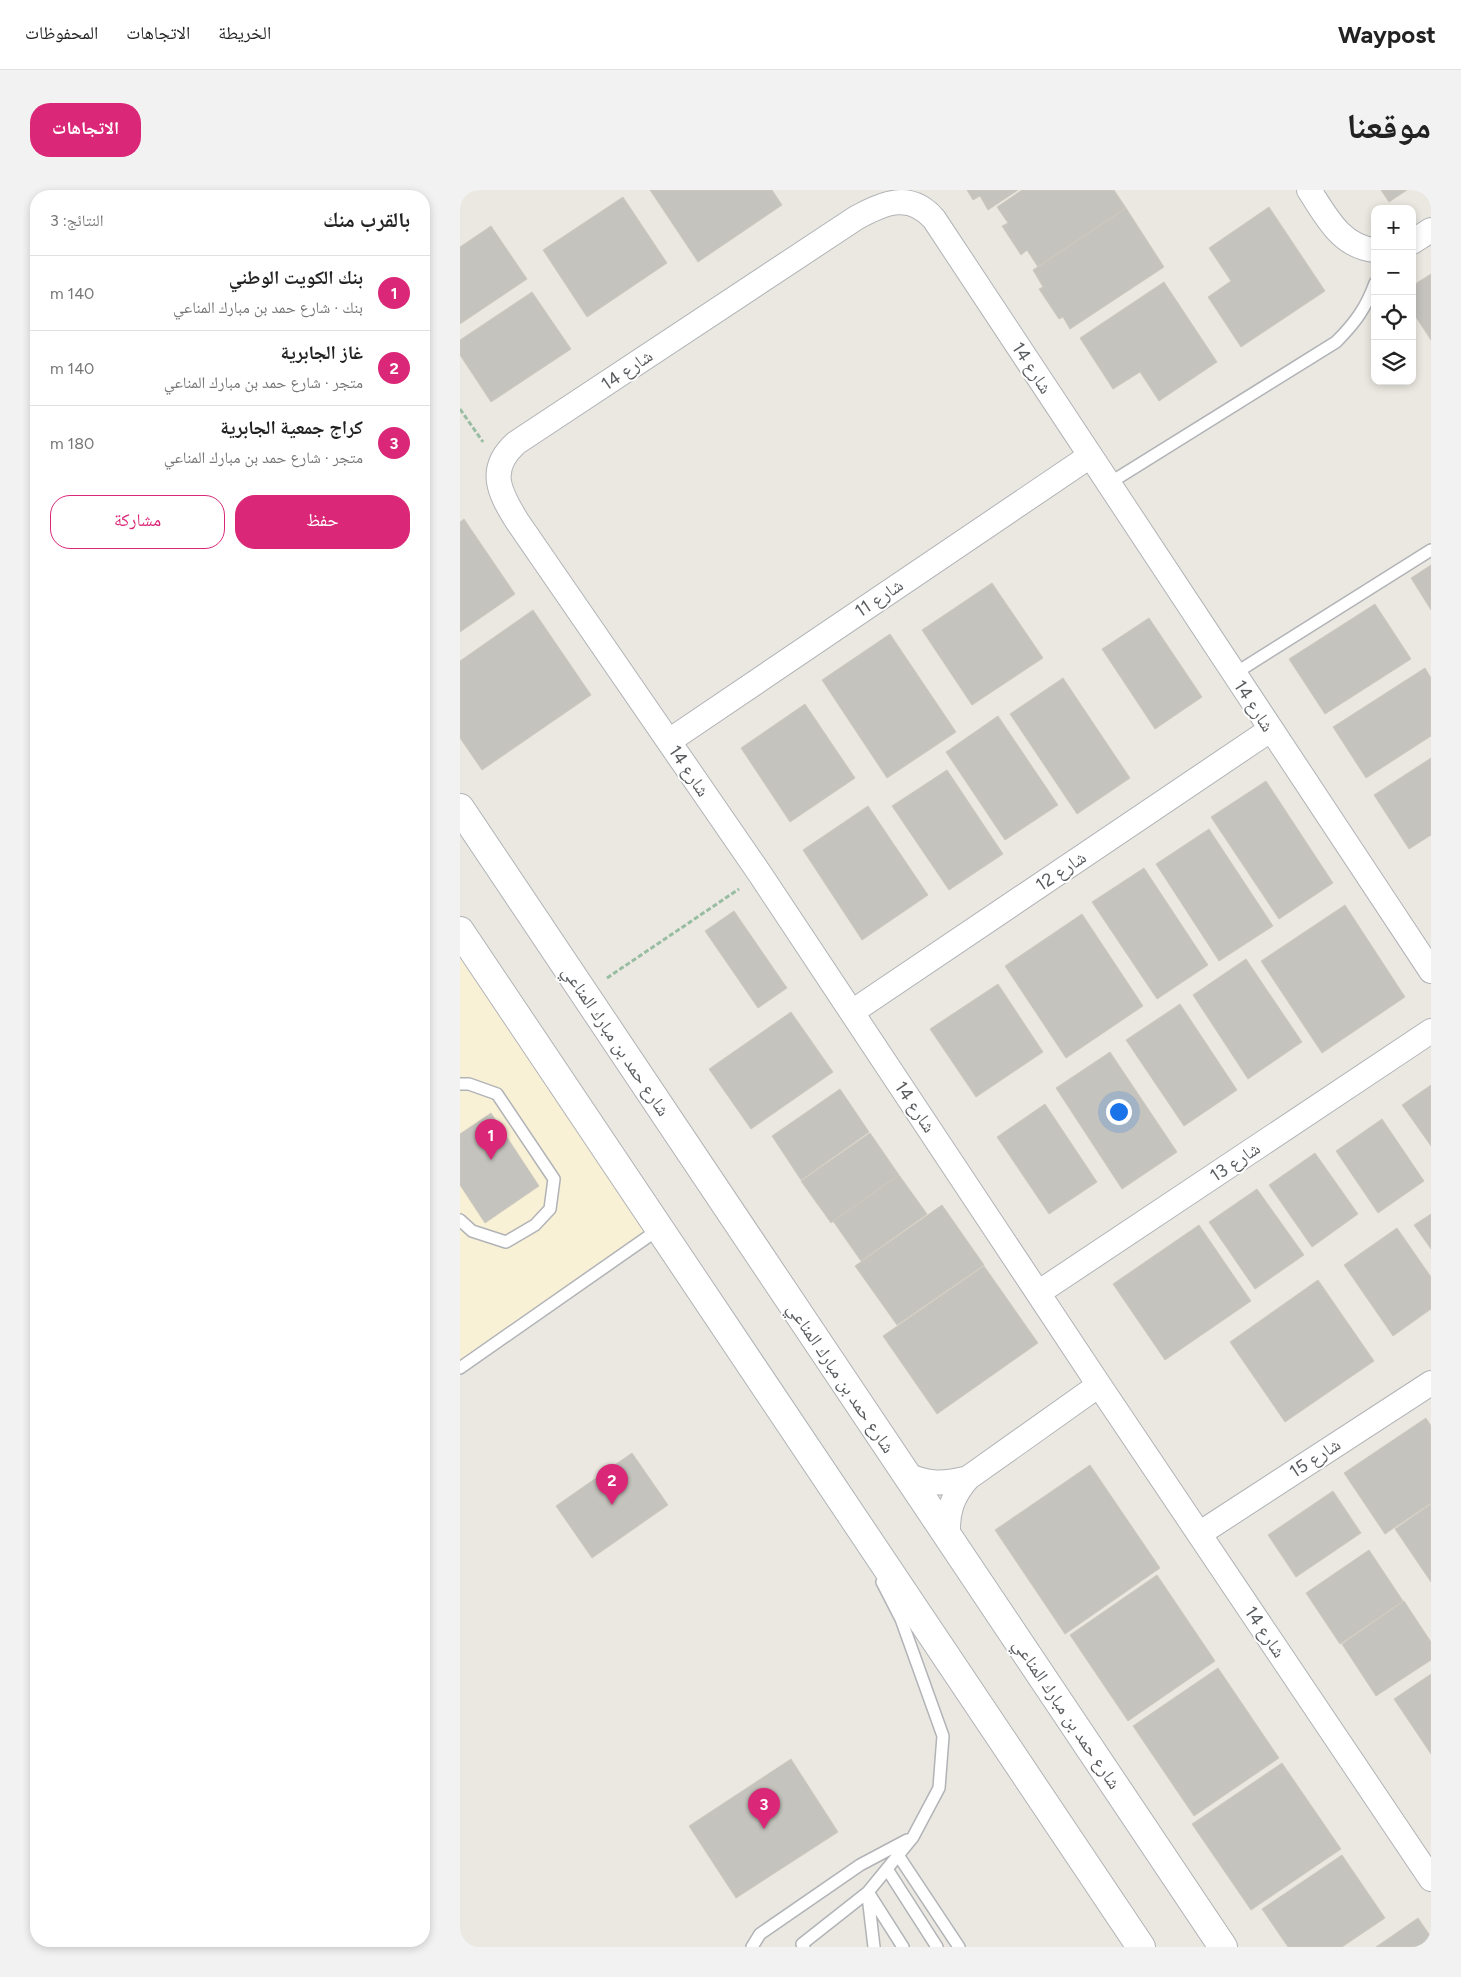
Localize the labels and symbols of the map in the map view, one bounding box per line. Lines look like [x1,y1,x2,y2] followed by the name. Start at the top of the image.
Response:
[1007,338,1057,398] street label: شارع 14
[597,345,657,395] street label: شارع 14
[851,574,907,622] street label: شارع 11
[1229,676,1279,736] street label: شارع 14
[664,741,714,801] street label: شارع 14
[1032,846,1090,896] street label: شارع 12
[555,962,675,1122] street label: شارع حمد بن مبارك المناعي
[890,1077,940,1137] street label: شارع 14
[1106,1099,1132,1125] your location
[475,1119,507,1160] pin: 1
[1206,1137,1264,1187] street label: شارع 13
[780,1299,900,1459] street label: شارع حمد بن مبارك المناعي
[1285,1433,1345,1483] street label: شارع 15
[596,1464,628,1505] pin: 2
[1240,1602,1290,1662] street label: شارع 14
[1006,1635,1126,1795] street label: شارع حمد بن مبارك المناعي
[748,1788,780,1829] pin: 3

